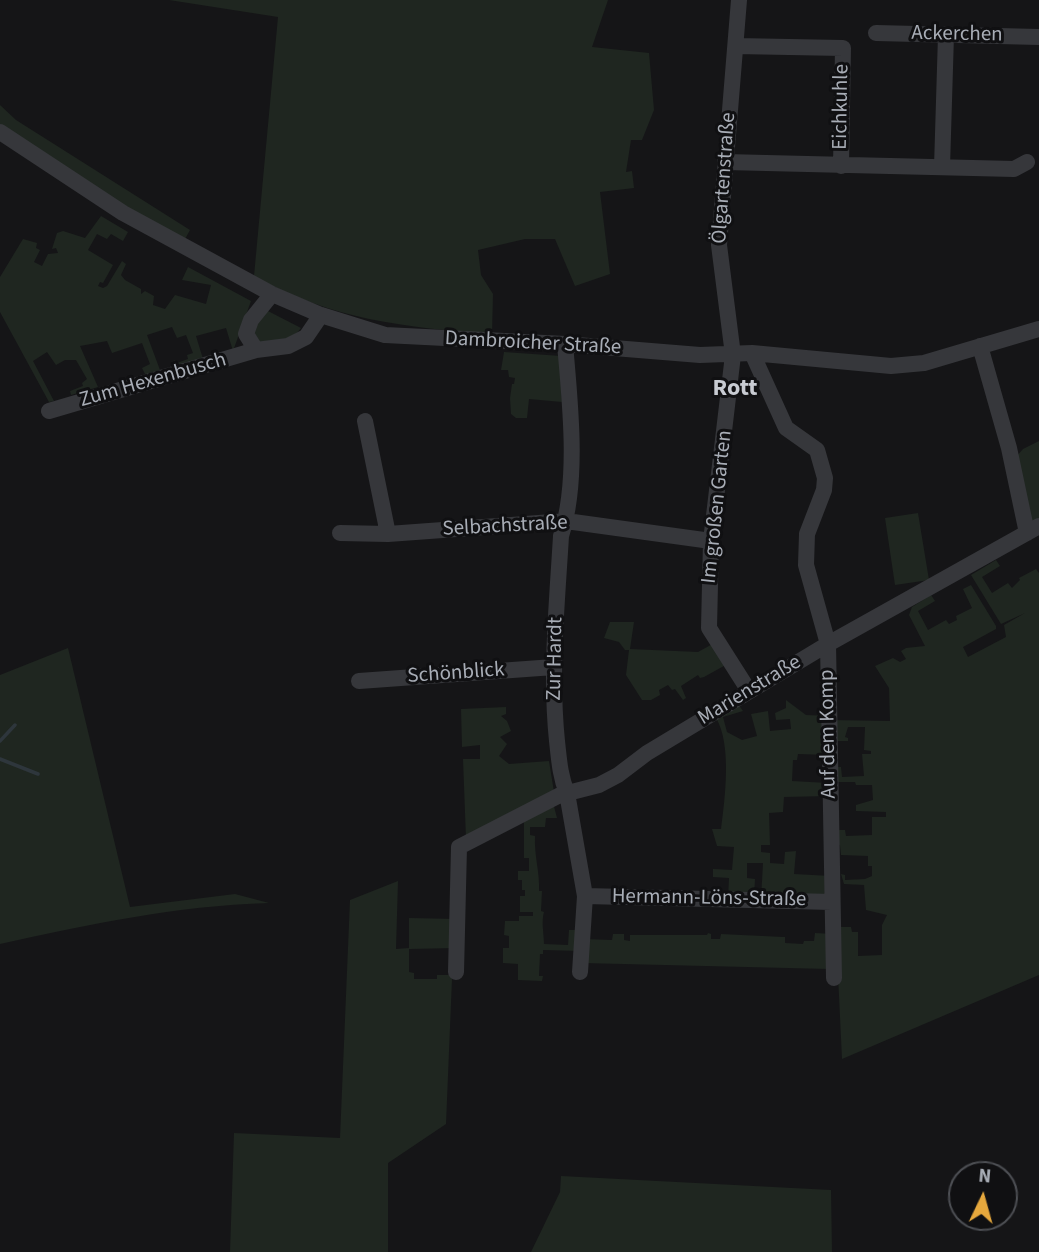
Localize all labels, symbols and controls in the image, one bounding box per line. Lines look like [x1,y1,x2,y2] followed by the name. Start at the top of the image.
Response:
[911,22,1003,48] street label: Ackerchen
[829,64,855,150] street label: Eichkuhle
[708,112,742,244] street label: Ölgartenstraße
[444,327,622,361] street label: Dambroicher Straße
[77,348,229,414] street label: Zum Hexenbusch
[712,376,758,404] district label: Rott
[697,429,739,585] street label: Im großen Garten
[442,511,568,543] street label: Selbachstraße
[543,617,569,701] street label: Zur Hardt
[694,650,806,732] street label: Marienstraße
[407,658,505,690] street label: Schönblick
[815,669,843,799] street label: Auf dem Komp
[611,885,807,913] street label: Hermann-Löns-Straße
[948,1161,1018,1231] north arrow
[977,1163,992,1191] text: N

